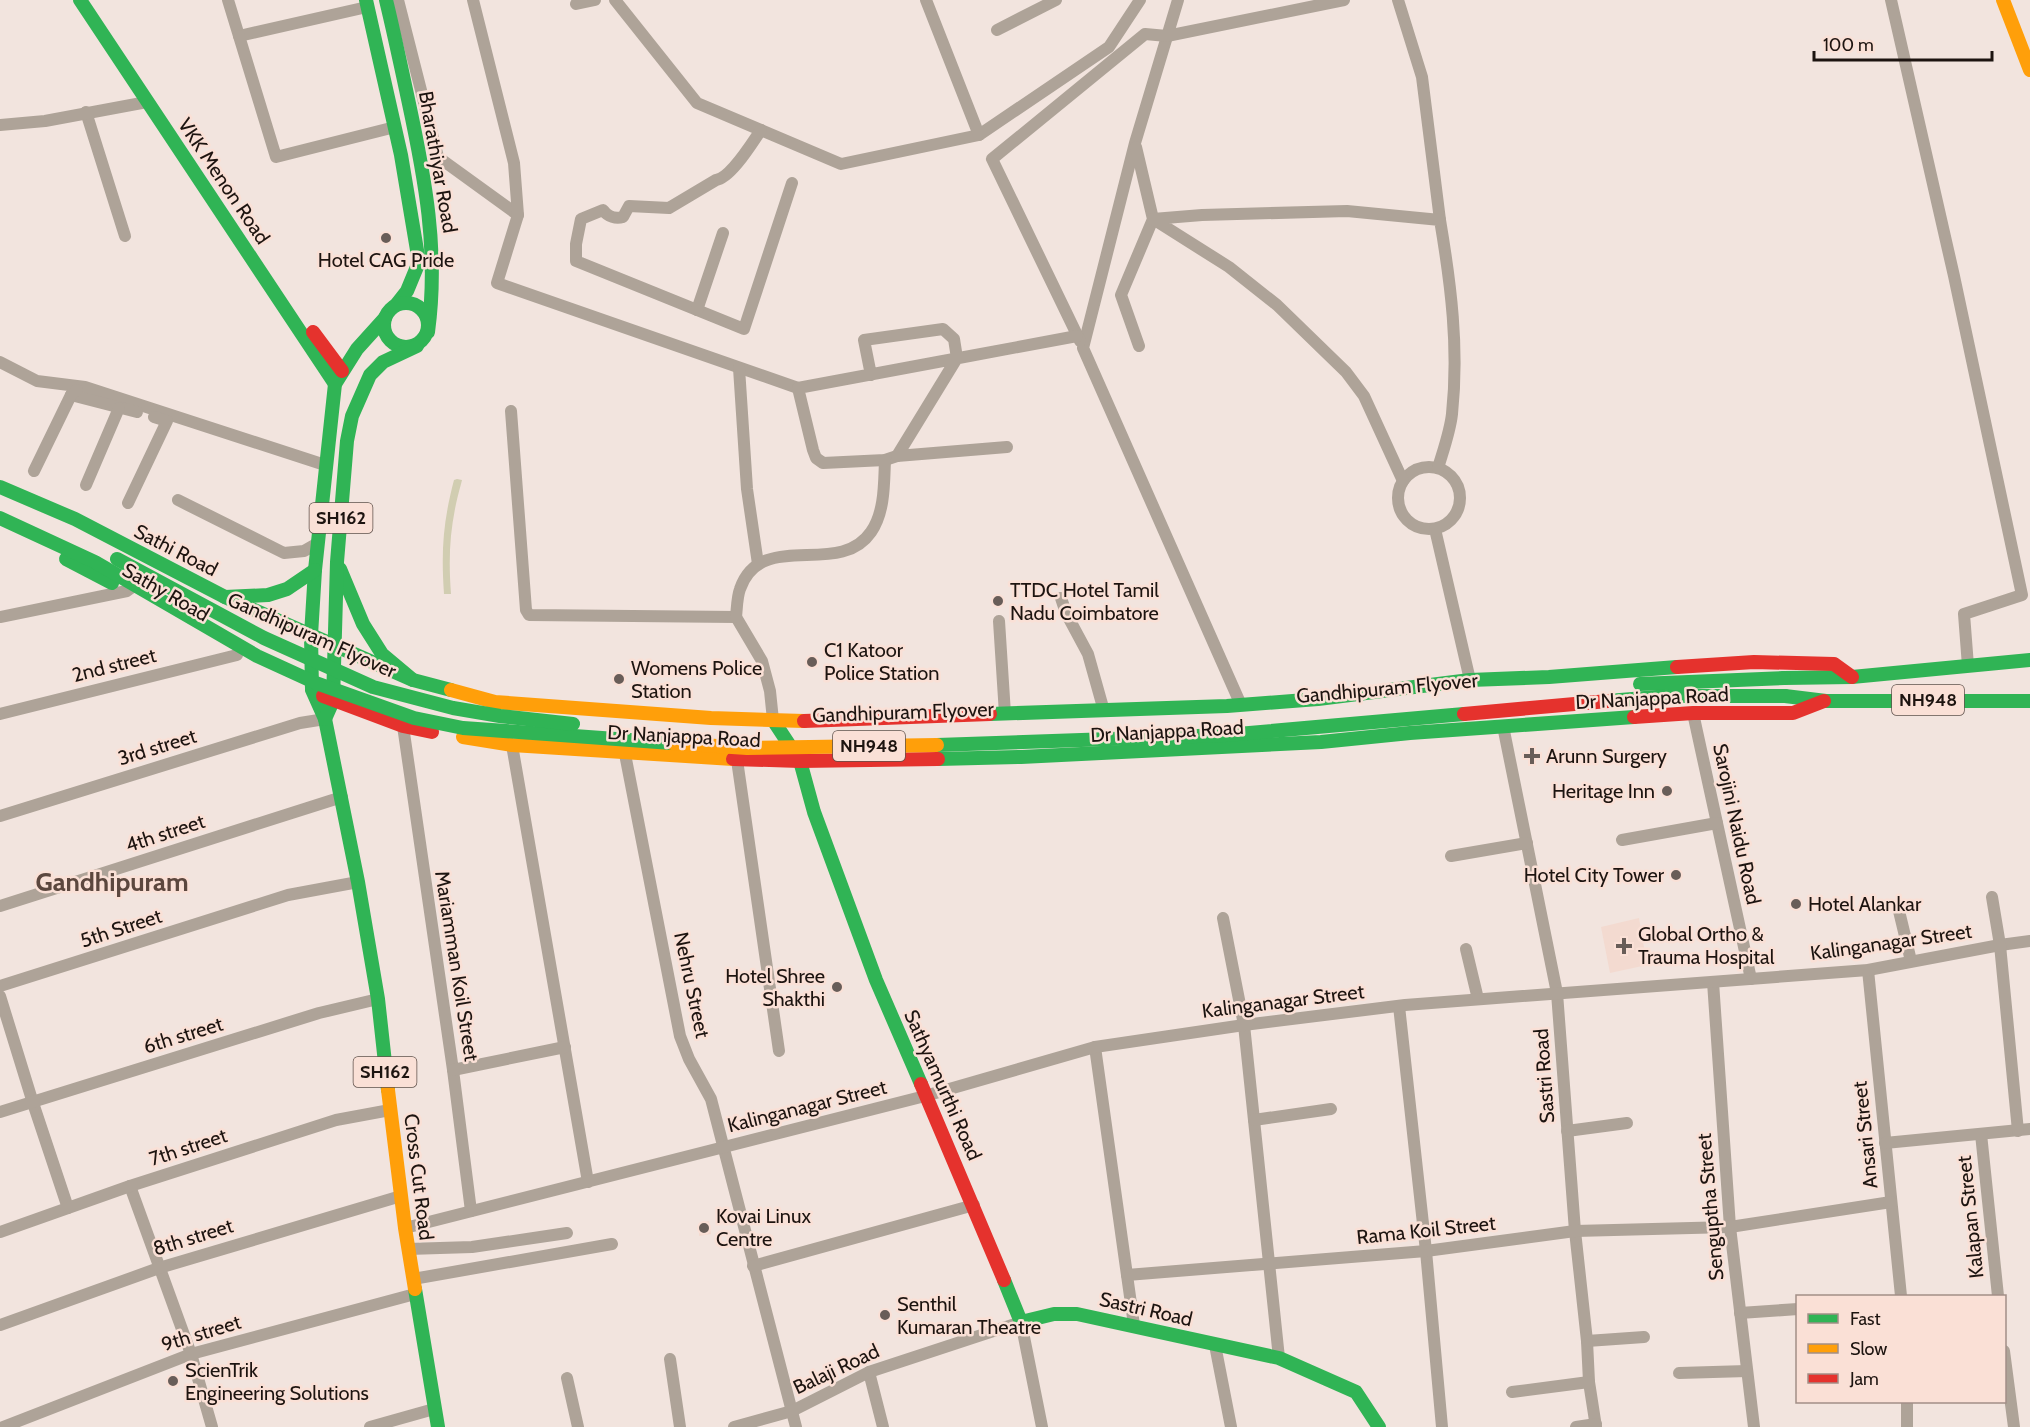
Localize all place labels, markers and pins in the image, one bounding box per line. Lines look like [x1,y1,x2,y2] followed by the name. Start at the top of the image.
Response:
[379,231,393,245] marker: Hotel CAG Pride
[318,248,454,272] place label: Hotel CAG Pride
[1010,578,1159,625] place label: TTDC Hotel Tamil Nadu Coimbatore
[991,594,1005,608] marker: TTDC Hotel Tamil Nadu Coimbatore
[824,638,940,685] place label: C1 Katoor Police Station
[805,655,819,669] marker: C1 Katoor Police Station
[631,656,762,703] place label: Womens Police Station
[612,672,626,686] marker: Womens Police Station
[1546,744,1667,768] place label: Arunn Surgery
[1523,747,1541,765] marker: Arunn Surgery
[1552,779,1655,803] place label: Heritage Inn
[1660,784,1674,798] marker: Heritage Inn
[1524,863,1665,887] place label: Hotel City Tower
[1669,868,1683,882] marker: Hotel City Tower
[1808,892,1922,916] place label: Hotel Alankar
[1789,897,1803,911] marker: Hotel Alankar
[1638,922,1775,969] place label: Global Ortho & Trauma Hospital
[1615,937,1633,955] marker: Global Ortho & Trauma Hospital
[725,964,825,1011] place label: Hotel Shree Shakthi
[830,980,844,994] marker: Hotel Shree Shakthi
[716,1204,811,1251] place label: Kovai Linux Centre
[697,1221,711,1235] marker: Kovai Linux Centre
[897,1292,1041,1339] place label: Senthil Kumaran Theatre
[878,1308,892,1322] marker: Senthil Kumaran Theatre
[185,1358,369,1405] place label: ScienTrik Engineering Solutions
[166,1374,180,1388] marker: ScienTrik Engineering Solutions

